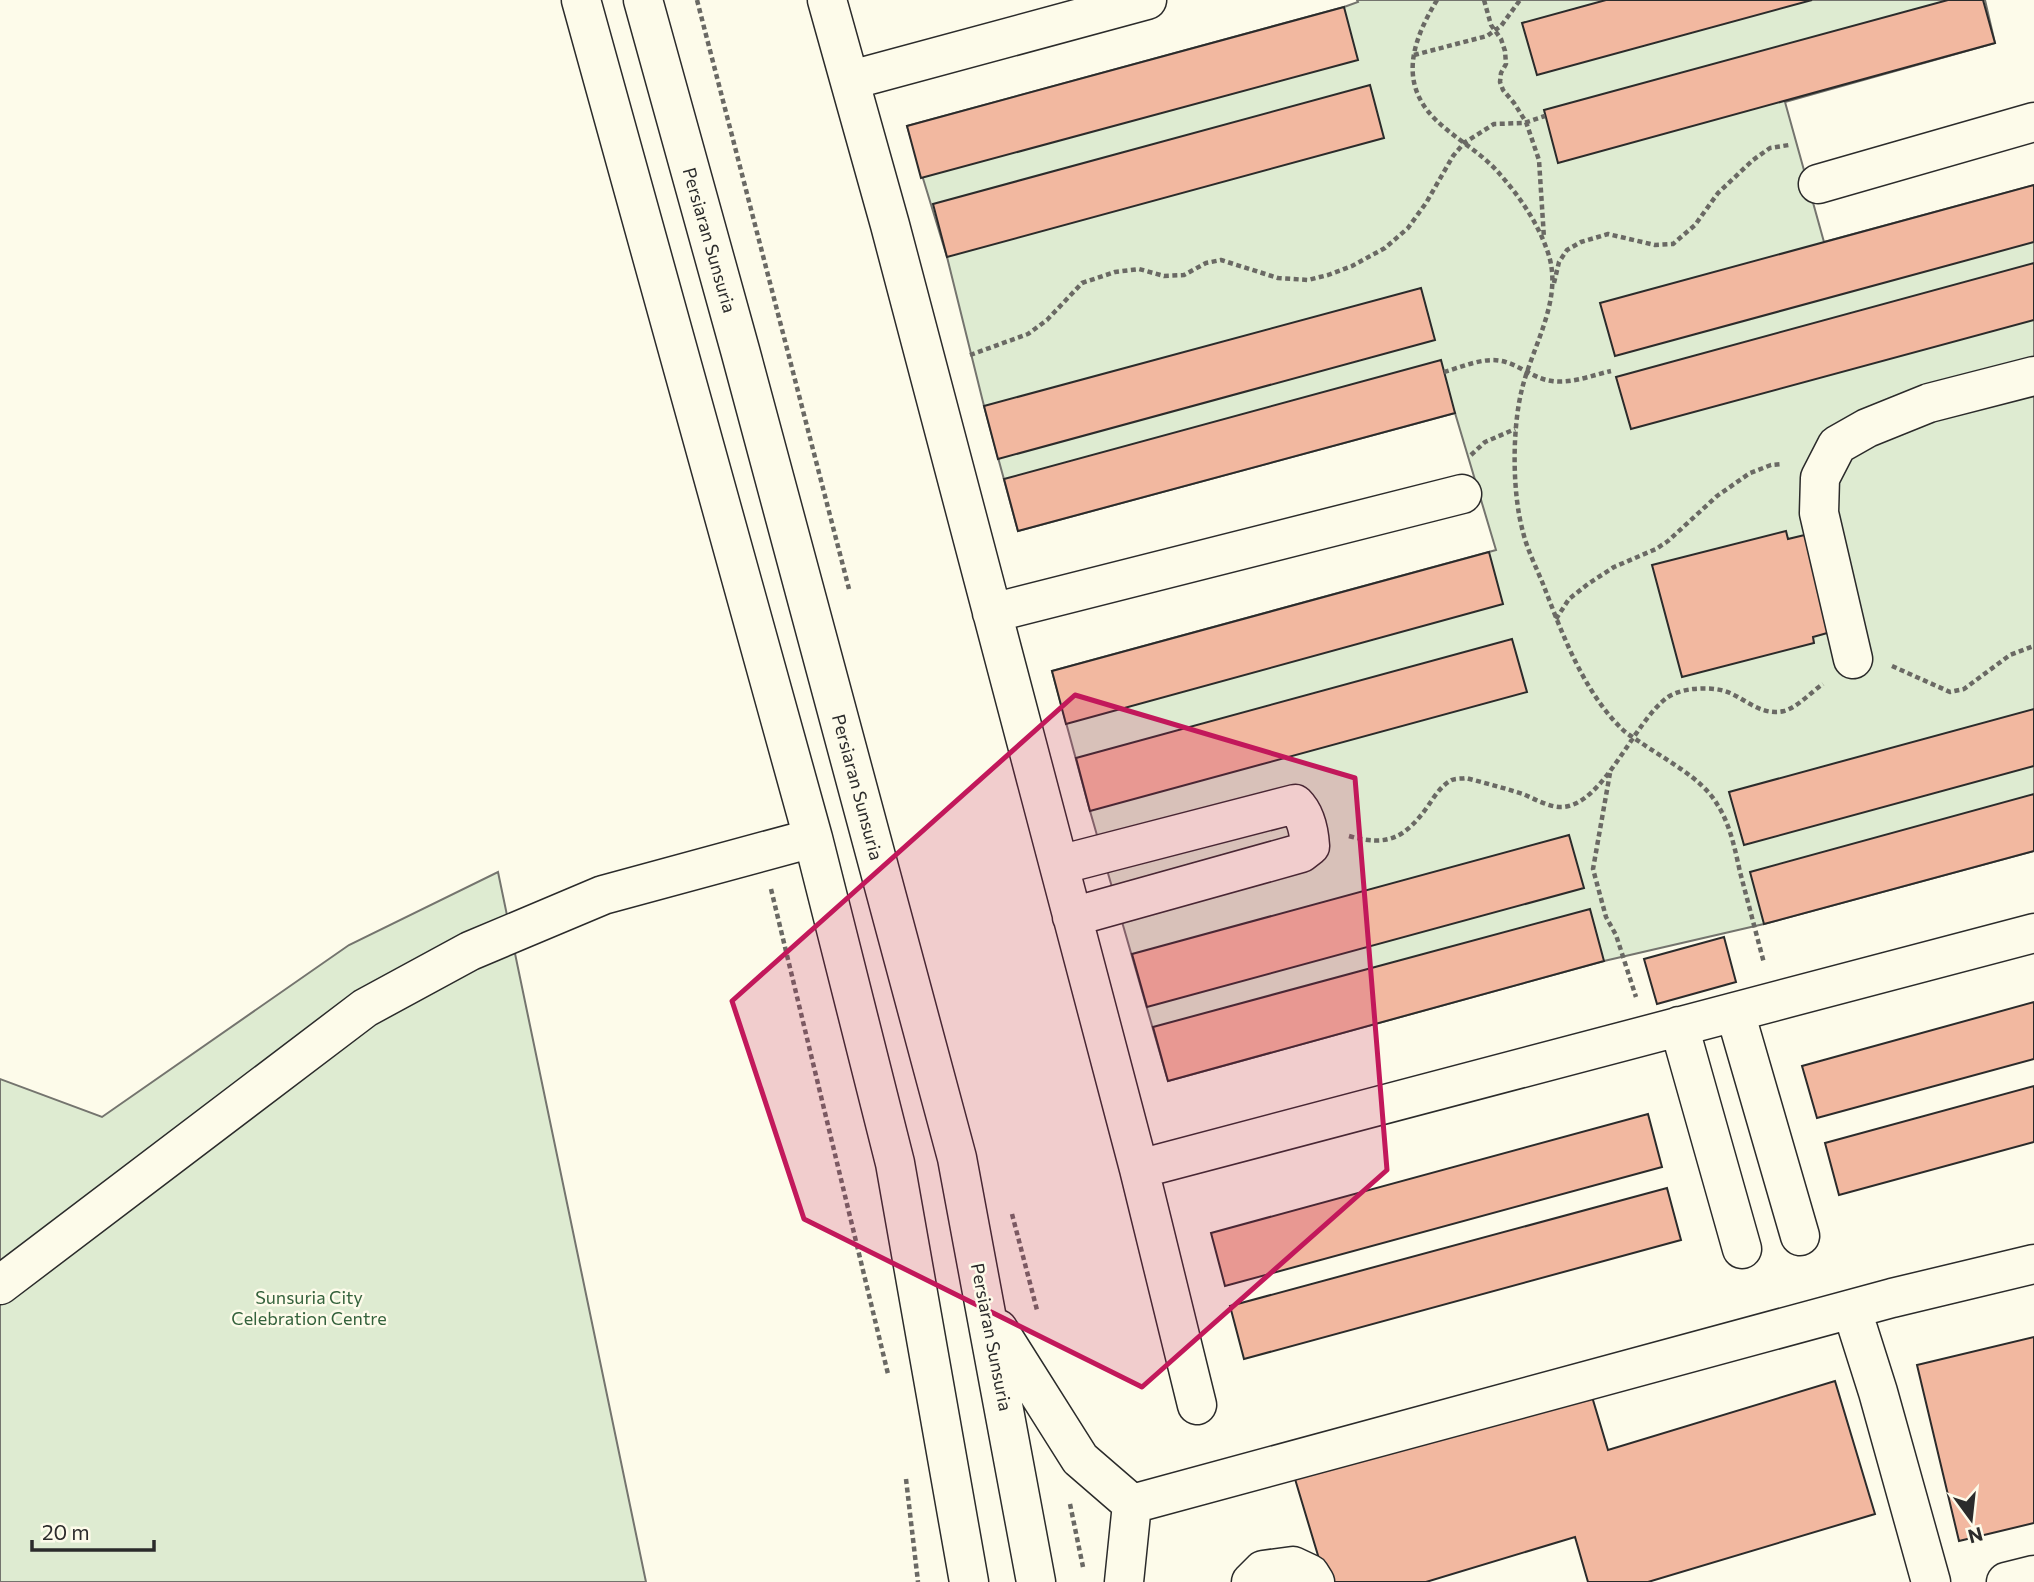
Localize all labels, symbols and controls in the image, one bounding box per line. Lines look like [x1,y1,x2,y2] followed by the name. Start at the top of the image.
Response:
[679,165,741,315] street label: Persiaran Sunsuria
[828,712,888,862] street label: Persiaran Sunsuria
[967,1261,1017,1413] street label: Persiaran Sunsuria
[231,1286,387,1329] park label: Sunsuria City Celebration Centre
[1936,1484,2006,1554] north arrow
[32,1508,154,1552] scale bar
[42,1519,90,1544] text: 20 m
[1966,1523,1985,1549] text: N

